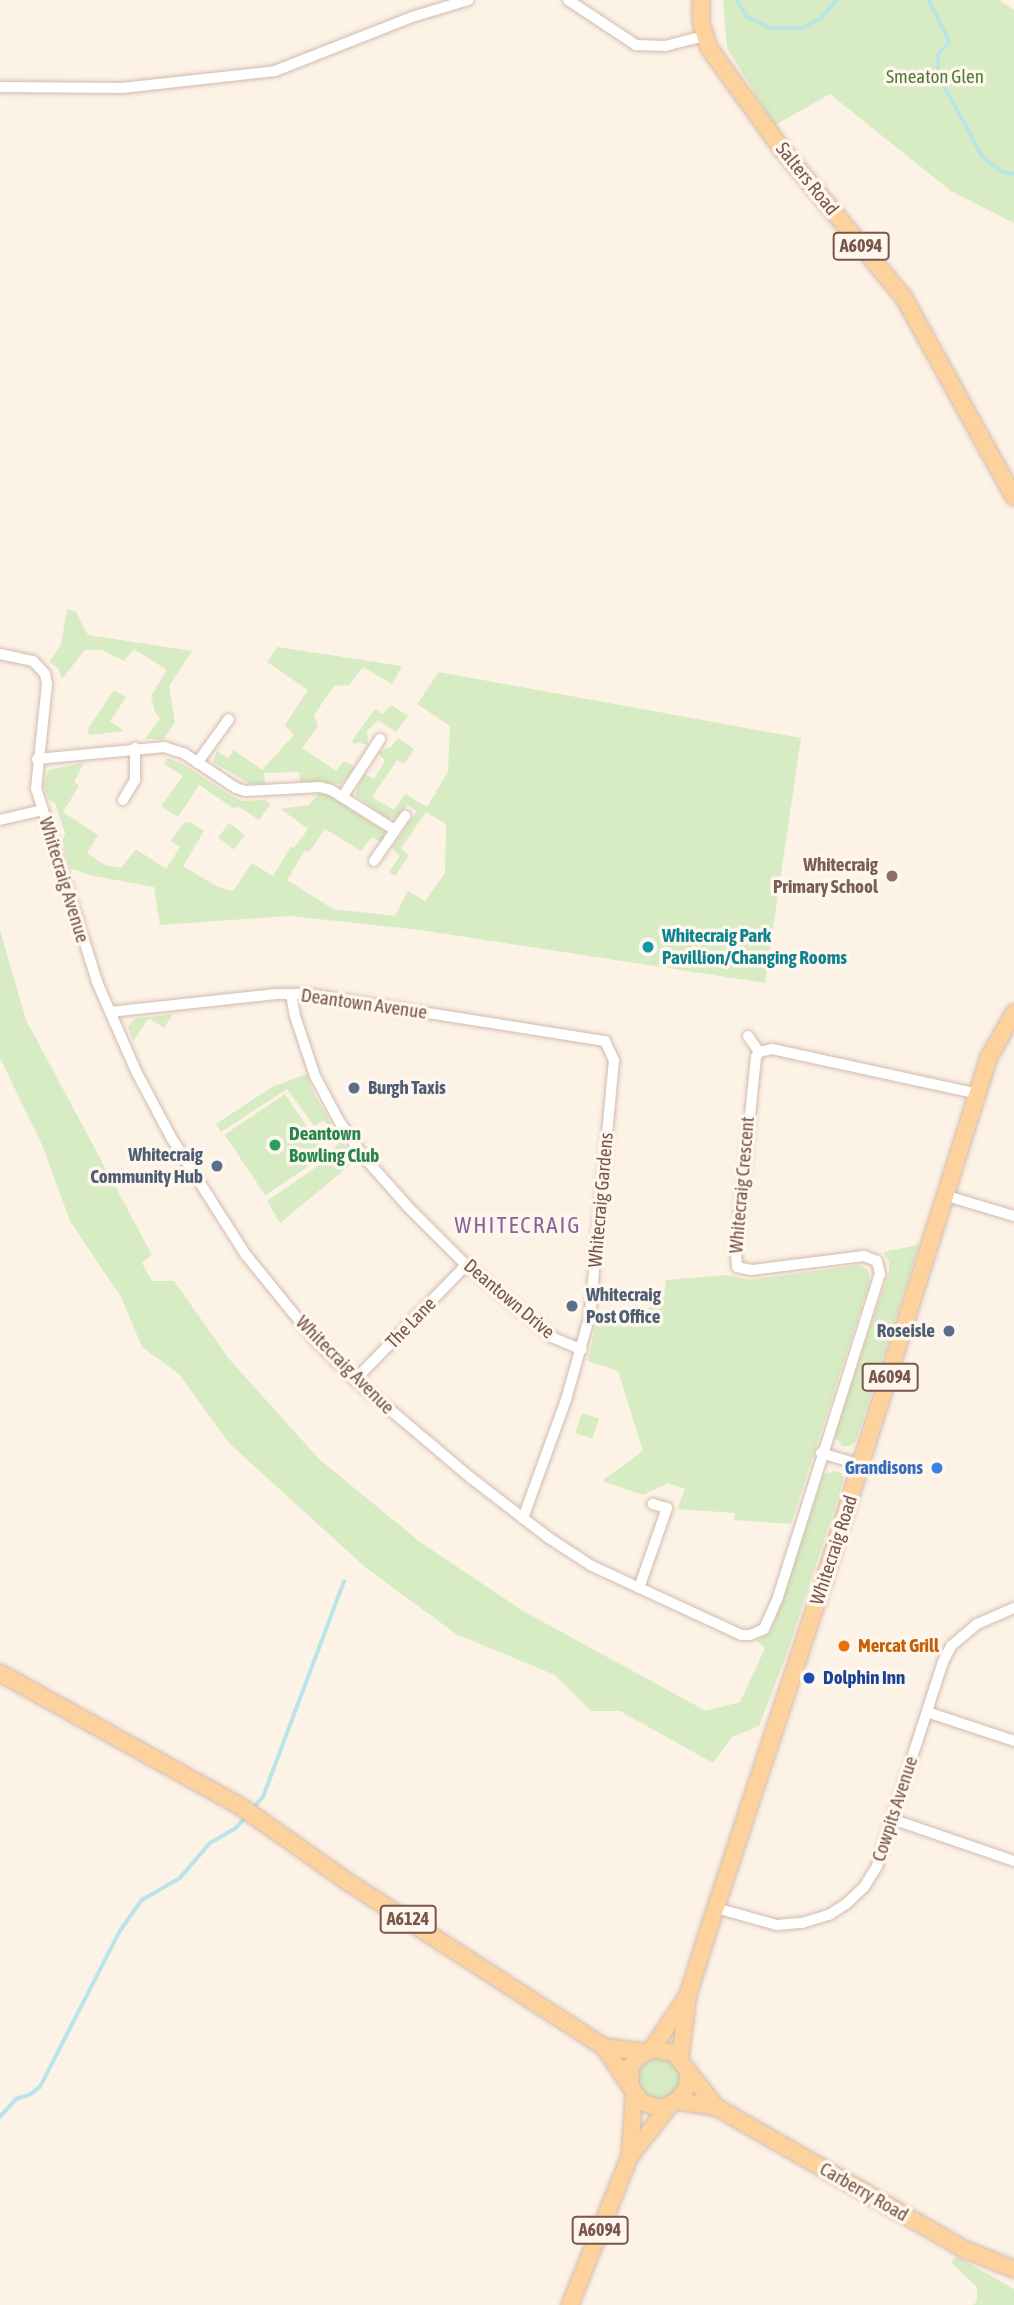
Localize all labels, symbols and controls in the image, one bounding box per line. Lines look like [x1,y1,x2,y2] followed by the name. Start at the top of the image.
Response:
[886,66,984,88] park label: Smeaton Glen
[771,138,843,220] street label: Salters Road
[831,232,891,260] road number: A6094
[34,815,94,945] street label: Whitecraig Avenue
[773,854,878,898] place label: Whitecraig Primary School
[884,868,900,884] marker: Whitecraig Primary School
[662,925,847,969] place label: Whitecraig Park Pavillion/Changing Rooms
[640,939,656,955] marker: Whitecraig Park Pavillion/Changing Rooms
[299,984,429,1024] street label: Deantown Avenue
[368,1077,446,1099] place label: Burgh Taxis
[346,1080,362,1096] marker: Burgh Taxis
[725,1116,759,1254] street label: Whitecraig Crescent
[289,1123,379,1167] place label: Deantown Bowling Club
[584,1132,618,1268] street label: Whitecraig Gardens
[267,1137,283,1153] marker: Deantown Bowling Club
[90,1144,203,1188] place label: Whitecraig Community Hub
[209,1158,225,1174] marker: Whitecraig Community Hub
[456,1211,580,1239] district label: WHITECRAIG
[459,1254,559,1344] street label: Deantown Drive
[586,1284,661,1328] place label: Whitecraig Post Office
[381,1293,441,1353] street label: The Lane
[564,1298,580,1314] marker: Whitecraig Post Office
[291,1311,399,1419] street label: Whitecraig Avenue
[877,1320,935,1342] place label: Roseisle
[941,1323,957,1339] marker: Roseisle
[860,1362,920,1392] road number: A6094
[845,1457,923,1479] place label: Grandisons
[929,1460,945,1476] marker: Grandisons
[806,1492,862,1608] street label: Whitecraig Road
[858,1635,939,1657] place label: Mercat Grill
[836,1638,852,1654] marker: Mercat Grill
[823,1667,905,1689] place label: Dolphin Inn
[801,1670,817,1686] marker: Dolphin Inn
[867,1753,923,1865] street label: Cowpits Avenue
[378,1905,438,1934] road number: A6124
[816,2157,912,2227] street label: Carberry Road
[570,2216,630,2244] road number: A6094

